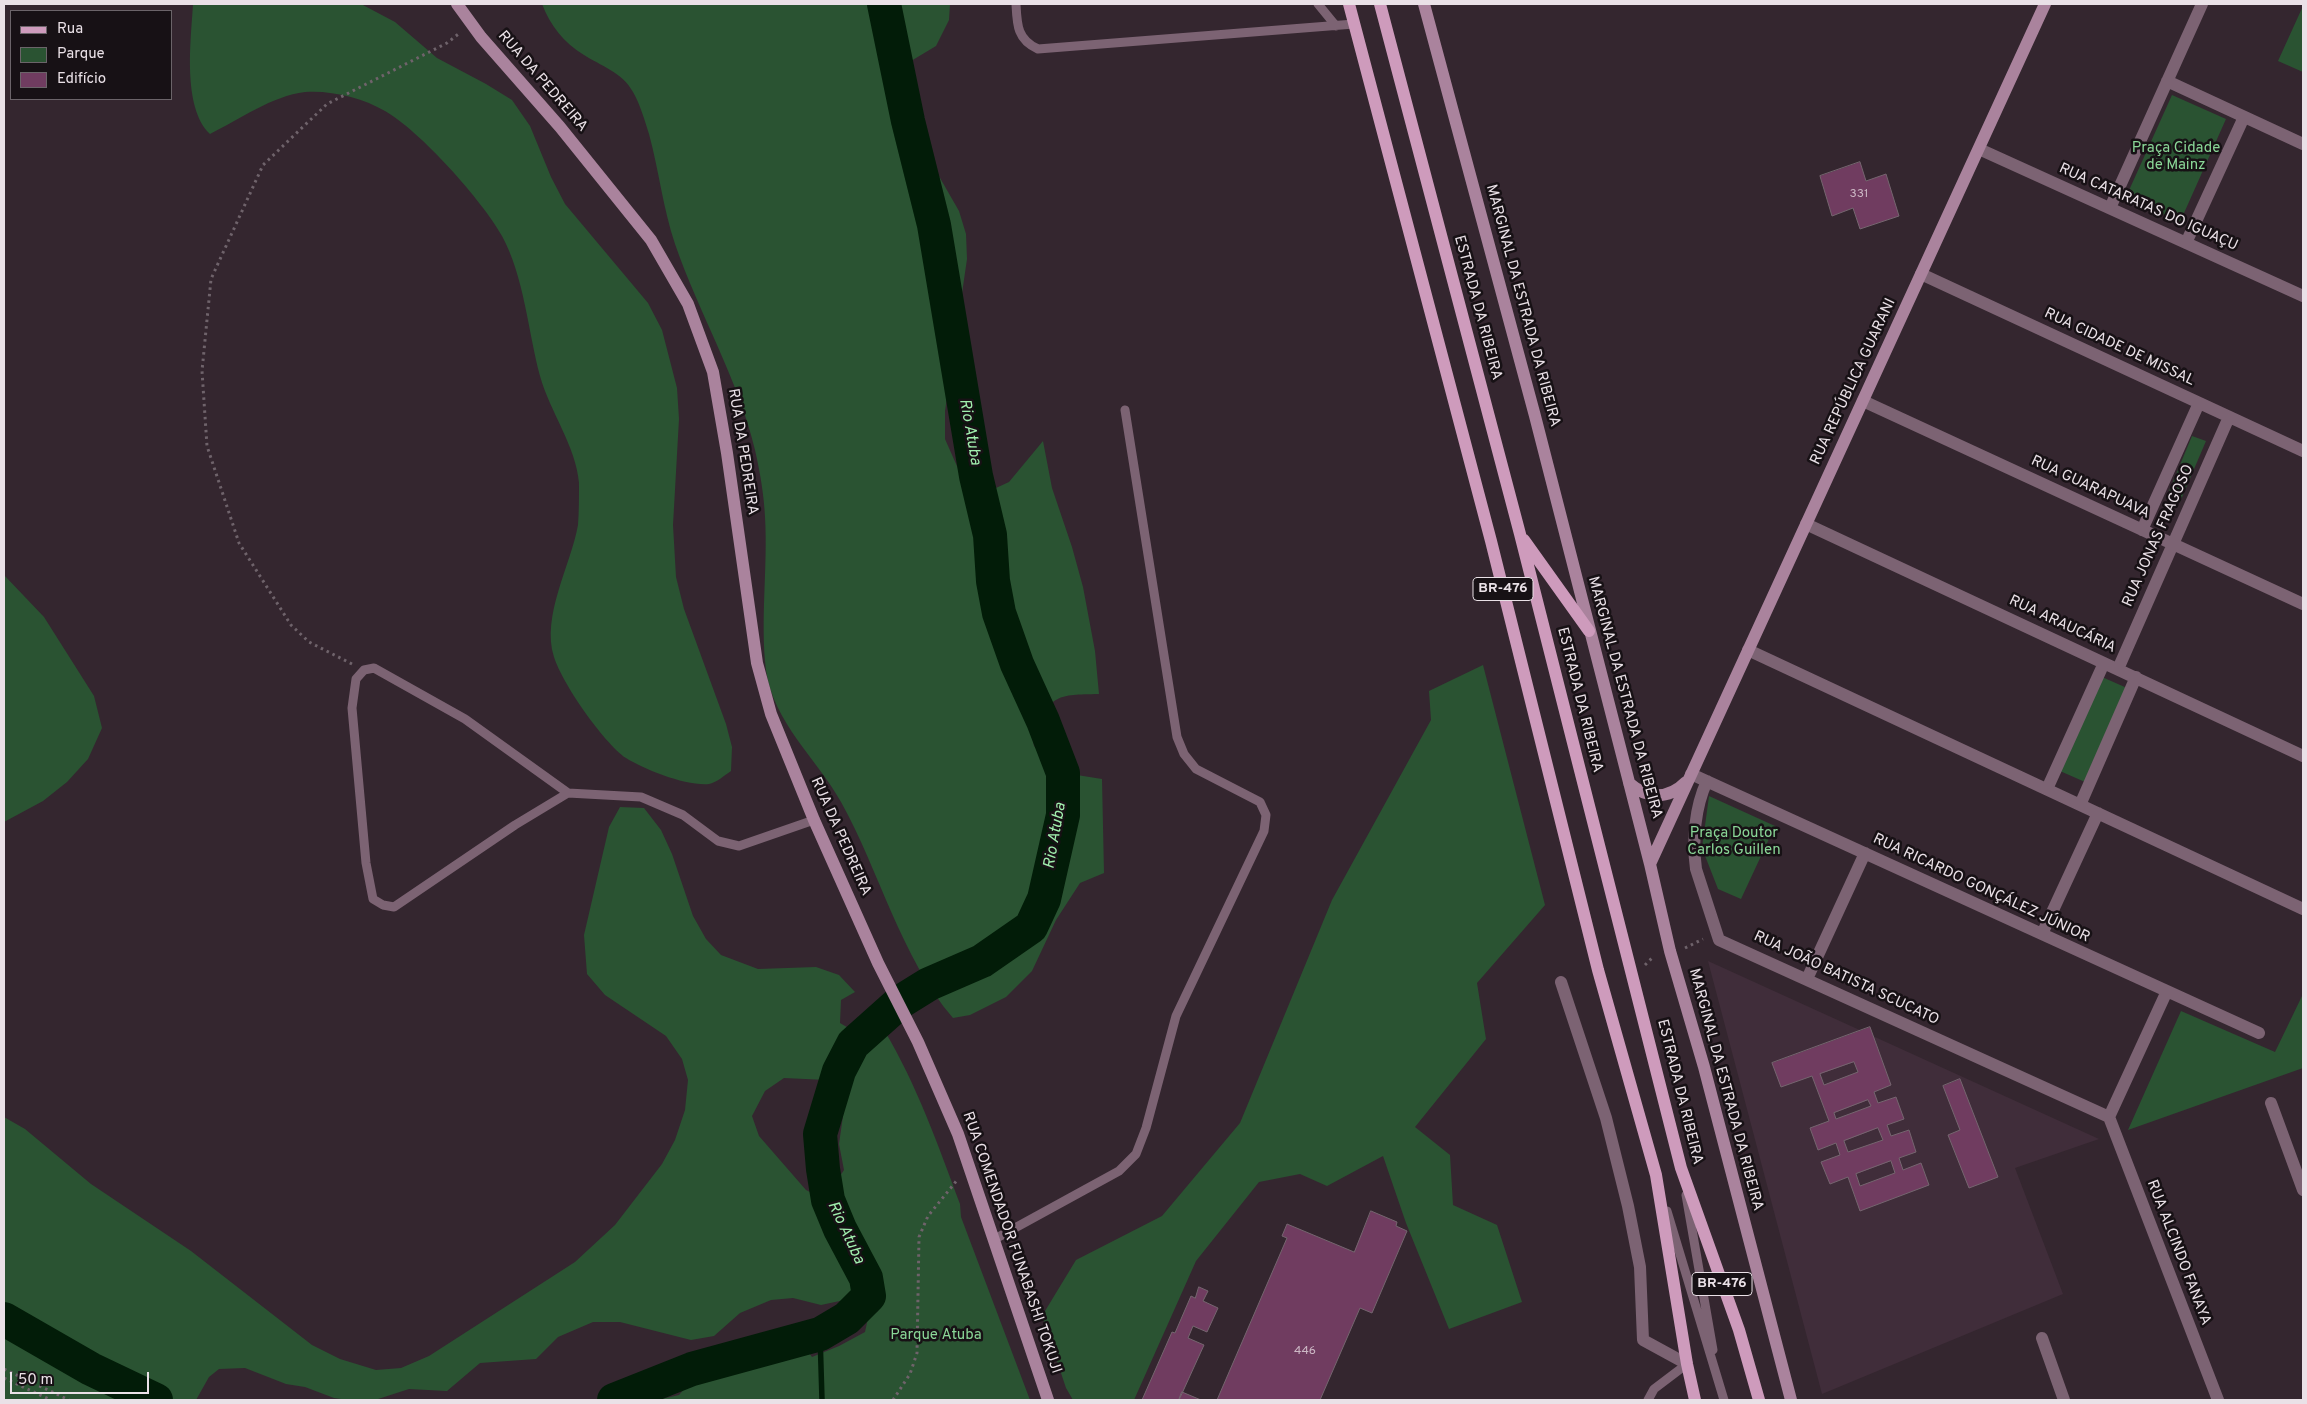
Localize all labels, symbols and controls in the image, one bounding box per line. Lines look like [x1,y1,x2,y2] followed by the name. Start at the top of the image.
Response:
[10,10,172,100] legend
[57,20,83,39] text: Rua
[493,28,591,136] street label: RUA DA PEDREIRA
[57,45,105,64] text: Parque
[57,70,106,89] text: Edifício
[2132,140,2220,175] park label: Praça Cidade de Mainz
[2056,160,2240,256] street label: RUA CATARATAS DO IGUAÇU
[1481,183,1563,429] street label: MARGINAL DA ESTRADA DA RIBEIRA
[1850,188,1868,202] house number: 331
[1449,234,1505,382] street label: ESTRADA DA RIBEIRA
[1807,296,1901,468] street label: RUA REPÚBLICA GUARANI
[2041,305,2197,391] street label: RUA CIDADE DE MISSAL
[723,387,761,517] street label: RUA DA PEDREIRA
[954,397,984,467] water label: Rio Atuba
[2028,453,2152,523] street label: RUA GUARAPUAVA
[2119,462,2199,610] street label: RUA JONAS FRAGOSO
[1583,575,1665,821] street label: MARGINAL DA ESTRADA DA RIBEIRA
[1473,578,1533,600] road number: BR-476
[2006,592,2118,658] street label: RUA ARAUCÁRIA
[1552,626,1606,774] street label: ESTRADA DA RIBEIRA
[806,775,874,899] street label: RUA DA PEDREIRA
[1041,801,1071,871] water label: Rio Atuba
[1687,825,1781,860] park label: Praça Doutor Carlos Guillen
[1870,831,2092,947] street label: RUA RICARDO GONÇÁLEZ JÚNIOR
[1751,928,1941,1030] street label: RUA JOÃO BATISTA SCUCATO
[1684,967,1766,1213] street label: MARGINAL DA ESTRADA DA RIBEIRA
[1652,1018,1706,1166] street label: ESTRADA DA RIBEIRA
[958,1110,1064,1376] street label: RUA COMENDADOR FUNABASHI TOKUJI
[2142,1178,2214,1328] street label: RUA ALCINDO FANAYA
[822,1199,868,1267] water label: Rio Atuba
[1692,1272,1752,1296] road number: BR-476
[890,1327,982,1345] park label: Parque Atuba
[1294,1345,1316,1359] house number: 446
[12,1362,151,1394] scale bar
[18,1371,53,1390] text: 50 m

